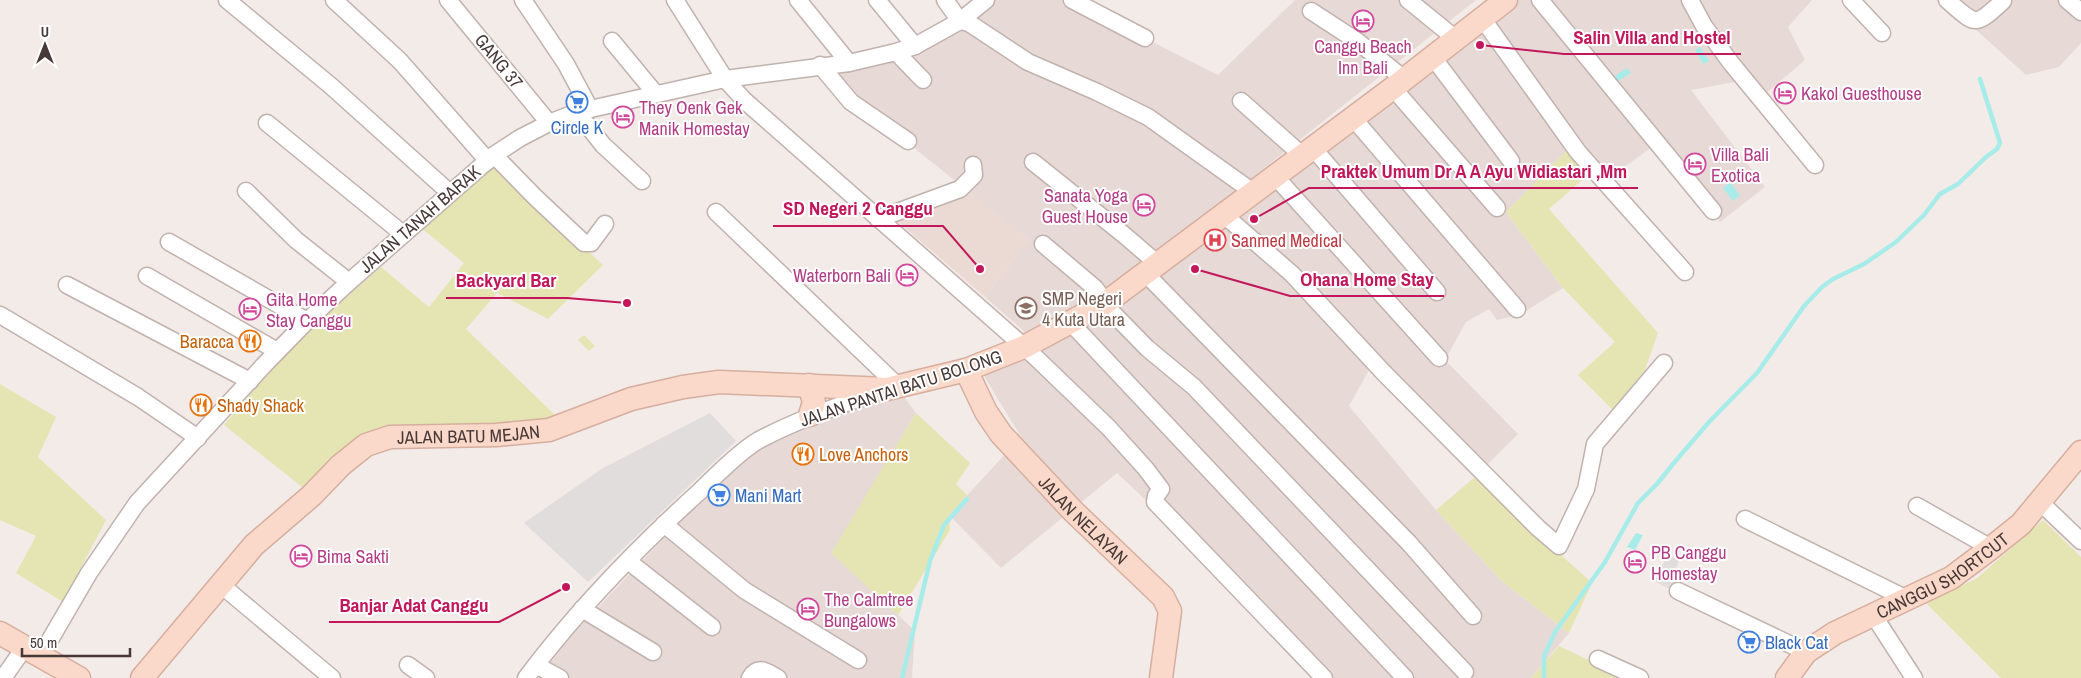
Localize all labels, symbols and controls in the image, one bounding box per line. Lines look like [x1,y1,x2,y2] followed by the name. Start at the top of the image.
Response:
[1351,9,1375,33] hotel icon: Canggu Beach Inn Bali
[20,20,70,70] north arrow
[1564,20,1741,54] callout: Salin Villa and Hostel
[41,23,49,41] text: U
[1573,24,1731,50] text: Salin Villa and Hostel
[469,28,529,94] street label: GANG 37
[1314,34,1412,80] place label: Canggu Beach Inn Bali
[1773,81,1797,105] hotel icon: Kakol Guesthouse
[1801,81,1922,106] place label: Kakol Guesthouse
[565,90,589,114] supermarket icon: Circle K
[639,95,750,141] place label: They Oenk Gek Manik Homestay
[611,105,635,129] hotel icon: They Oenk Gek Manik Homestay
[551,115,603,140] place label: Circle K
[1711,142,1769,188] place label: Villa Bali Exotica
[1683,152,1707,176] hotel icon: Villa Bali Exotica
[1309,154,1638,188] callout: Praktek Umum Dr A A Ayu Widiastari ,Mm
[1321,158,1627,184] text: Praktek Umum Dr A A Ayu Widiastari ,Mm
[354,159,486,279] street label: JALAN TANAH BARAK
[1042,183,1128,229] place label: Sanata Yoga Guest House
[773,192,943,226] callout: SD Negeri 2 Canggu
[1132,193,1156,217] hotel icon: Sanata Yoga Guest House
[783,195,933,221] text: SD Negeri 2 Canggu
[1203,228,1227,252] hospital icon: Sanmed Medical
[1231,228,1342,253] place label: Sanmed Medical
[1290,262,1444,296] callout: Ohana Home Stay
[793,263,891,288] place label: Waterborn Bali
[895,263,919,287] hotel icon: Waterborn Bali
[446,264,567,298] callout: Backyard Bar
[1300,266,1434,292] text: Ohana Home Stay
[456,267,556,293] text: Backyard Bar
[1042,286,1125,332] place label: SMP Negeri 4 Kuta Utara
[266,287,351,333] place label: Gita Home Stay Canggu
[1014,296,1038,320] school or university icon: SMP Negeri 4 Kuta Utara
[238,297,262,321] hotel icon: Gita Home Stay Canggu
[180,329,234,354] place label: Baracca
[238,329,262,353] restaurant icon: Baracca
[797,344,1005,432] street label: JALAN PANTAI BATU BOLONG
[189,393,213,417] restaurant icon: Shady Shack
[217,393,305,418] place label: Shady Shack
[397,418,541,449] street label: JALAN BATU MEJAN
[791,442,815,466] restaurant icon: Love Anchors
[819,442,908,467] place label: Love Anchors
[1033,470,1134,570] street label: JALAN NELAYAN
[707,483,731,507] supermarket icon: Mani Mart
[735,483,801,508] place label: Mani Mart
[1872,526,2014,624] street label: CANGGU SHORTCUT
[1651,540,1727,586] place label: PB Canggu Homestay
[289,544,313,568] hotel icon: Bima Sakti
[317,544,389,569] place label: Bima Sakti
[1623,550,1647,574] hotel icon: PB Canggu Homestay
[824,587,913,633] place label: The Calmtree Bungalows
[329,588,499,622] callout: Banjar Adat Canggu
[339,592,489,618] text: Banjar Adat Canggu
[796,597,820,621] hotel icon: The Calmtree Bungalows
[22,626,130,658] scale bar
[1737,630,1761,654] supermarket icon: Black Cat
[1765,630,1828,655] place label: Black Cat
[30,632,57,653] text: 50 m

